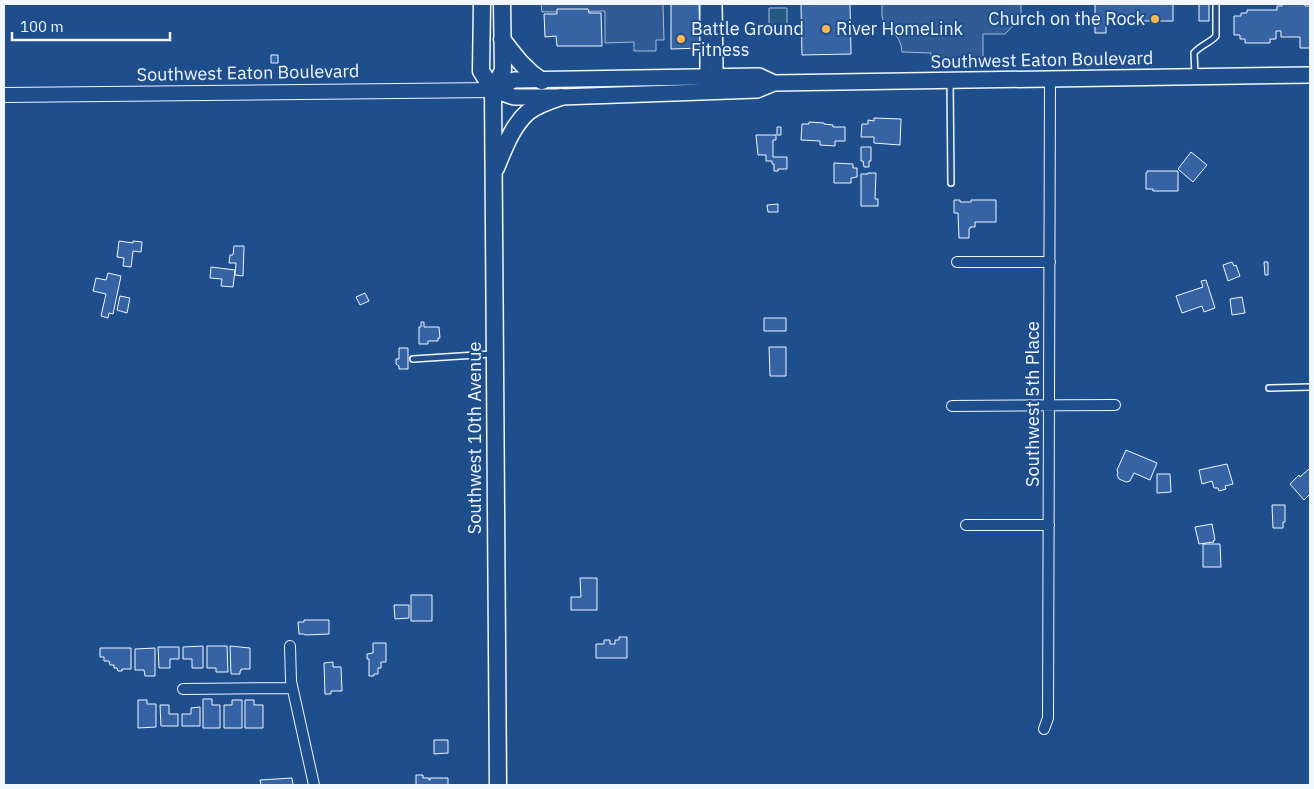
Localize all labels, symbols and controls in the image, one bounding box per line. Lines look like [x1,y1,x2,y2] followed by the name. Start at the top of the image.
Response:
[988,7,1146,30] place label: Church on the Rock
[12,10,170,42] scale bar
[1149,13,1161,25] marker: Church on the Rock
[20,17,64,36] text: 100 m
[691,17,804,61] place label: Battle Ground Fitness
[836,17,964,40] place label: River HomeLink
[820,23,832,35] marker: River HomeLink
[675,33,687,45] marker: Battle Ground Fitness
[930,46,1154,73] street label: Southwest Eaton Boulevard
[136,59,360,86] street label: Southwest Eaton Boulevard
[1021,321,1044,487] street label: Southwest 5th Place
[463,342,486,534] street label: Southwest 10th Avenue

